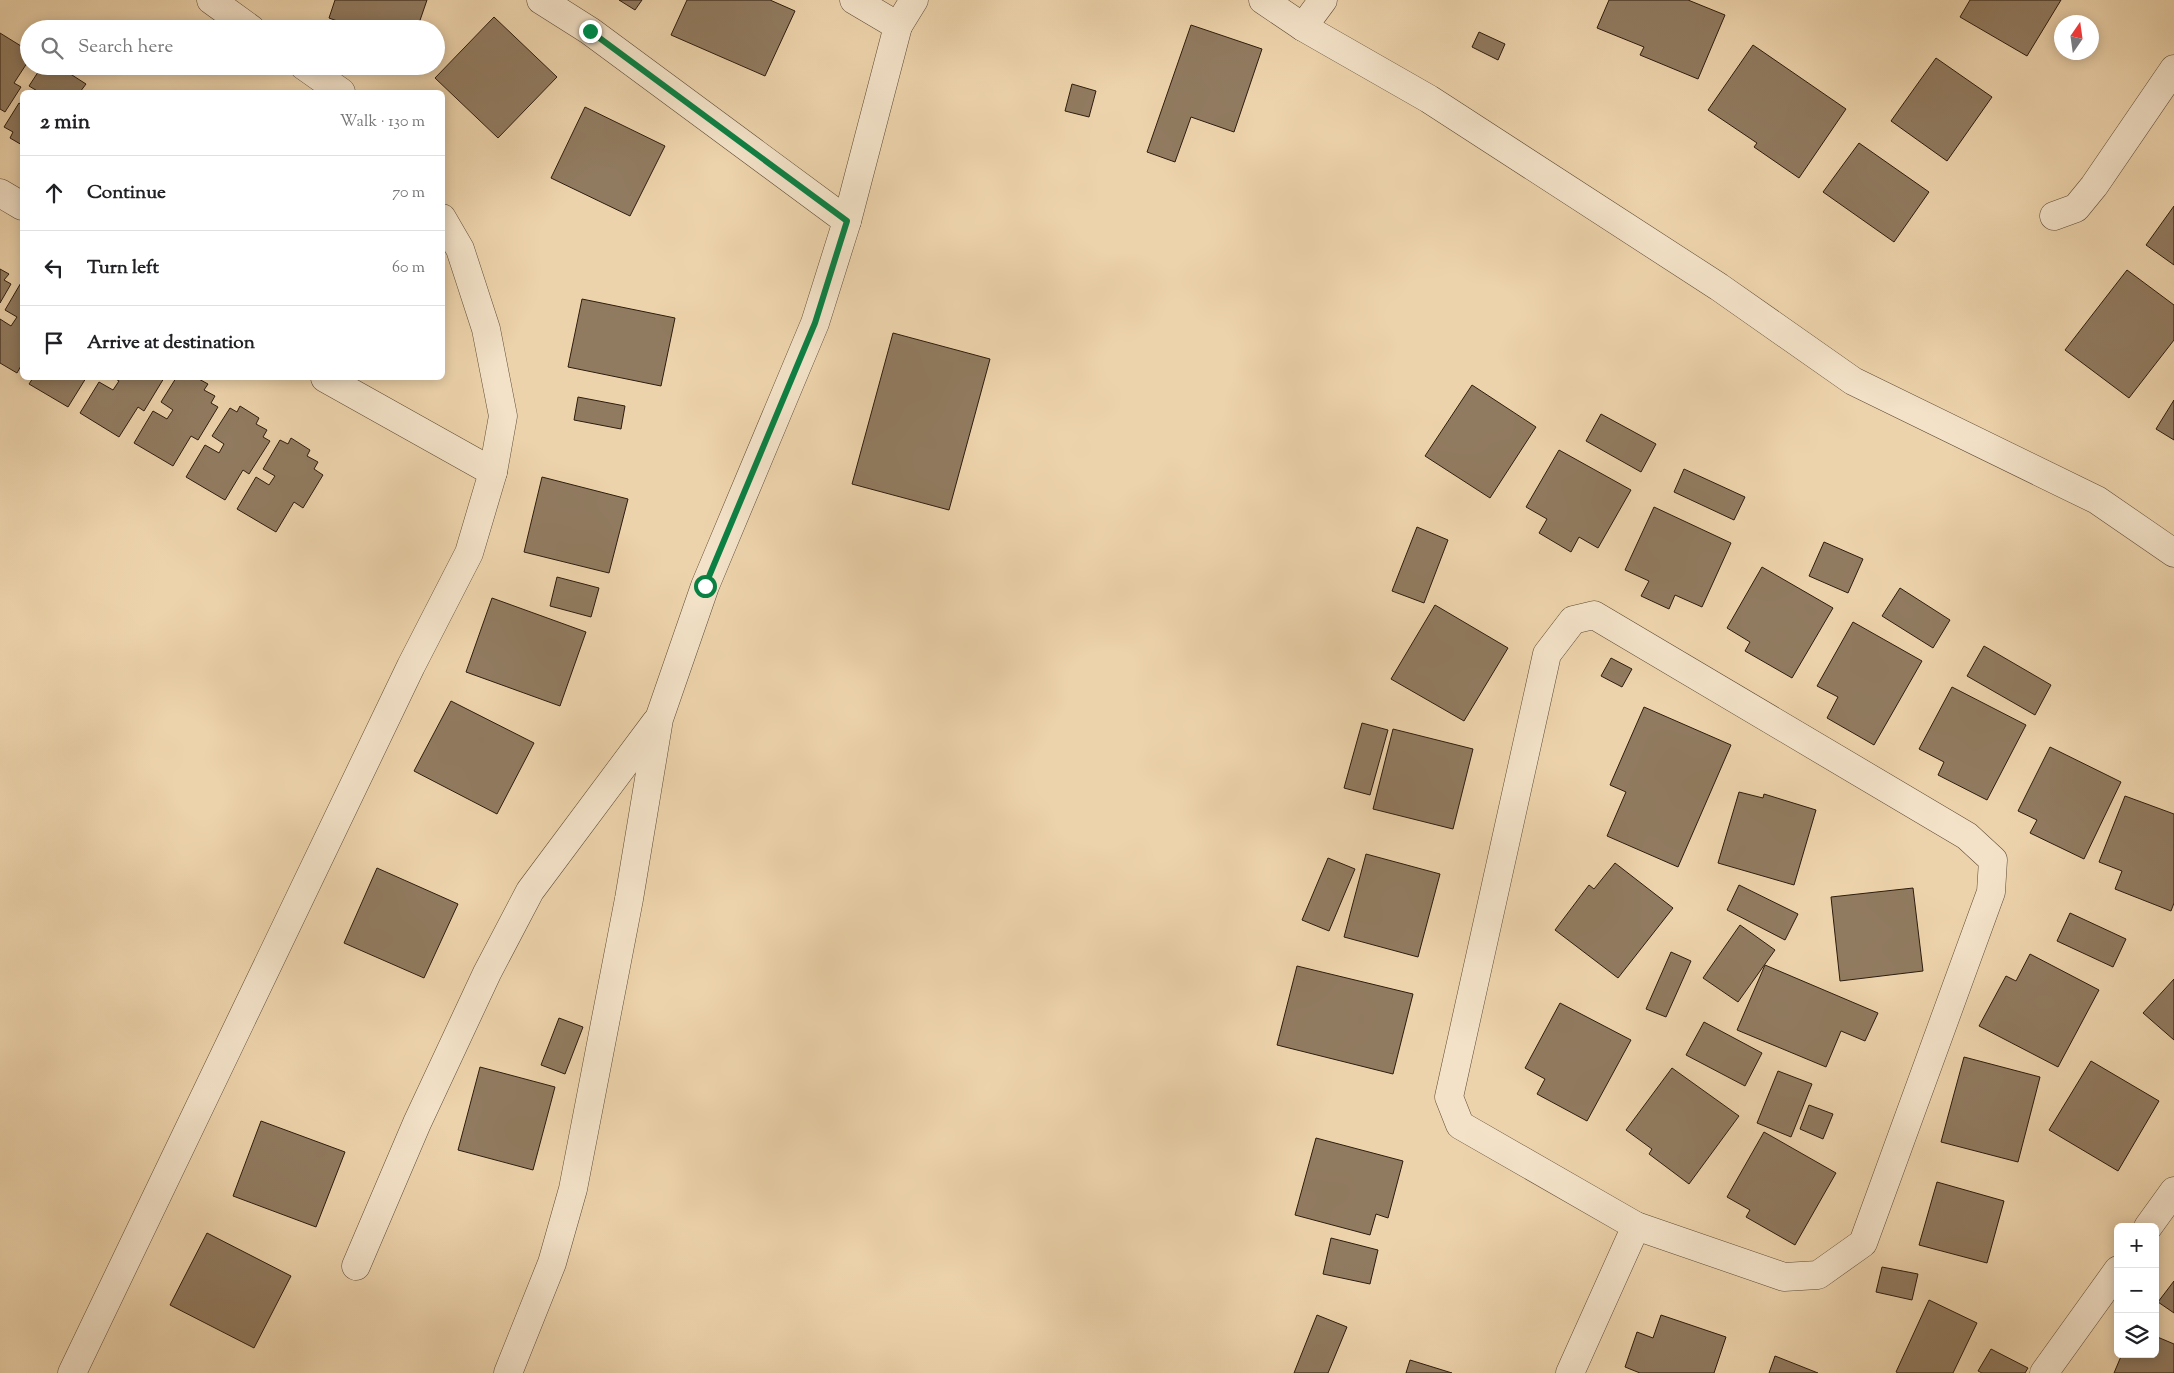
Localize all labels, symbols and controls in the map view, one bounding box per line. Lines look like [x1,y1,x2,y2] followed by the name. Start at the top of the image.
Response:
[2054,15,2099,60] north arrow
[20,20,445,75] search box
[579,20,602,43] route end
[38,34,66,62] icon: search
[78,34,173,61] text: Search here
[40,108,90,138] text: 2 min
[340,111,425,134] text: Walk · 130 m
[40,179,68,207] icon: ahead
[87,180,166,207] text: Continue
[392,182,425,205] text: 70 m
[40,254,68,282] icon: left
[87,255,159,282] text: Turn left
[392,257,425,280] text: 60 m
[40,329,68,357] icon: arrive
[87,330,255,357] text: Arrive at destination
[694,575,717,598] route start
[2114,1223,2159,1358] map controls
[2114,1223,2159,1268] button: +
[2114,1268,2159,1313] button: −
[2114,1313,2159,1358] button: layers

